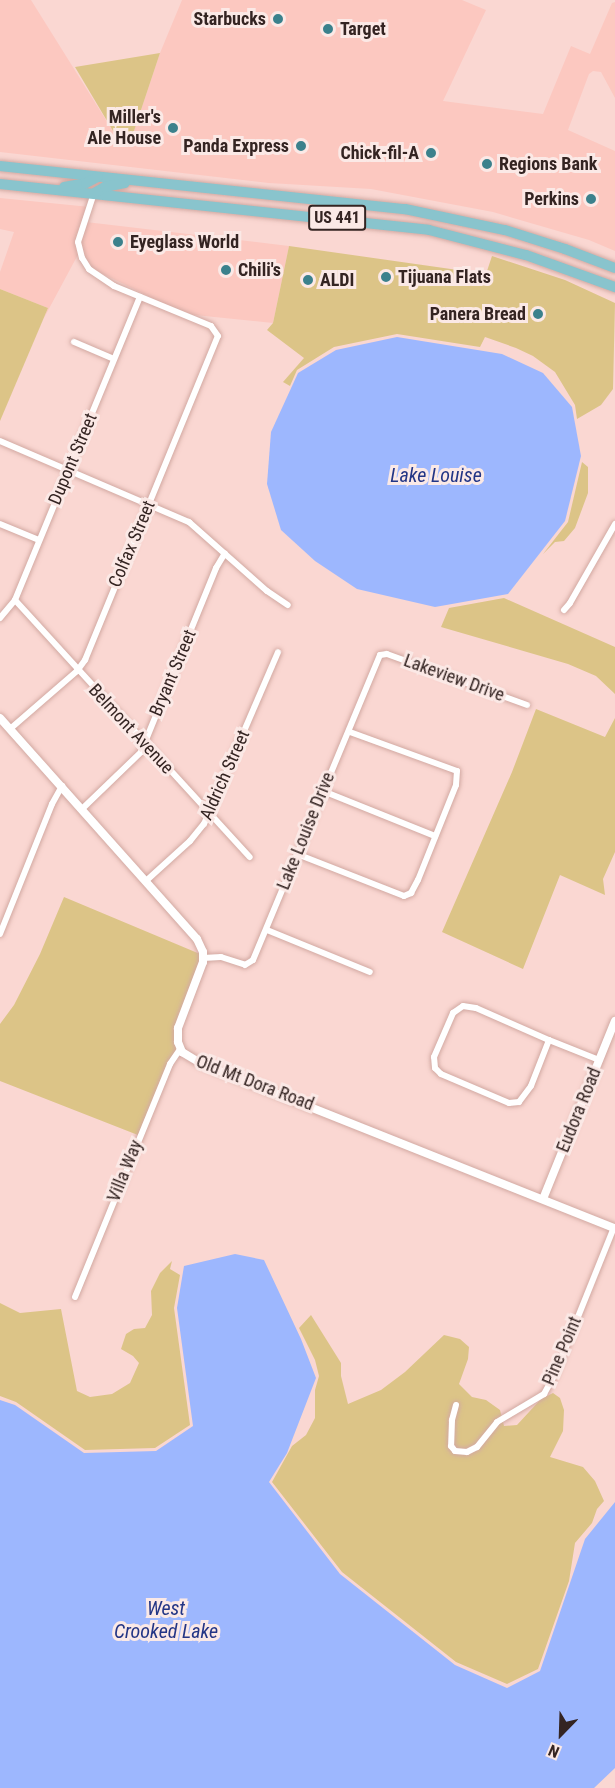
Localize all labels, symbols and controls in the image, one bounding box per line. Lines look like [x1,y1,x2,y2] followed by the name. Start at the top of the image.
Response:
[194,8,266,30] place label: Starbucks
[271,12,285,26] marker: Starbucks
[340,18,386,40] place label: Target
[321,22,335,36] marker: Target
[87,107,161,150] place label: Miller's Ale House
[166,121,180,135] marker: Miller's Ale House
[183,135,289,157] place label: Panda Express
[294,139,308,153] marker: Panda Express
[340,142,419,164] place label: Chick-fil-A
[424,146,438,160] marker: Chick-fil-A
[499,153,597,175] place label: Regions Bank
[480,157,494,171] marker: Regions Bank
[524,188,579,210] place label: Perkins
[584,192,598,206] marker: Perkins
[307,205,367,231] road number: US 441
[130,231,239,253] place label: Eyeglass World
[111,235,125,249] marker: Eyeglass World
[238,259,281,281] place label: Chili's
[219,263,233,277] marker: Chili's
[398,266,491,288] place label: Tijuana Flats
[320,269,354,291] place label: ALDI
[379,270,393,284] marker: Tijuana Flats
[301,273,315,287] marker: ALDI
[430,303,526,325] place label: Panera Bread
[531,307,545,321] marker: Panera Bread
[44,410,102,508] street label: Dupont Street
[390,463,482,487] water label: Lake Louise
[104,497,160,591] street label: Colfax Street
[145,627,201,719] street label: Bryant Street
[401,650,507,706] street label: Lakeview Drive
[84,680,178,778] street label: Belmont Avenue
[196,727,254,823] street label: Aldrich Street
[273,769,339,893] street label: Lake Louise Drive
[193,1051,317,1115] street label: Old Mt Dora Road
[552,1064,606,1156] street label: Eudora Road
[103,1137,147,1205] street label: Villa Way
[538,1313,586,1389] street label: Pine Point
[114,1596,218,1643] water label: West Crooked Lake
[531,1704,591,1764] north arrow
[546,1740,562,1762] text: N

